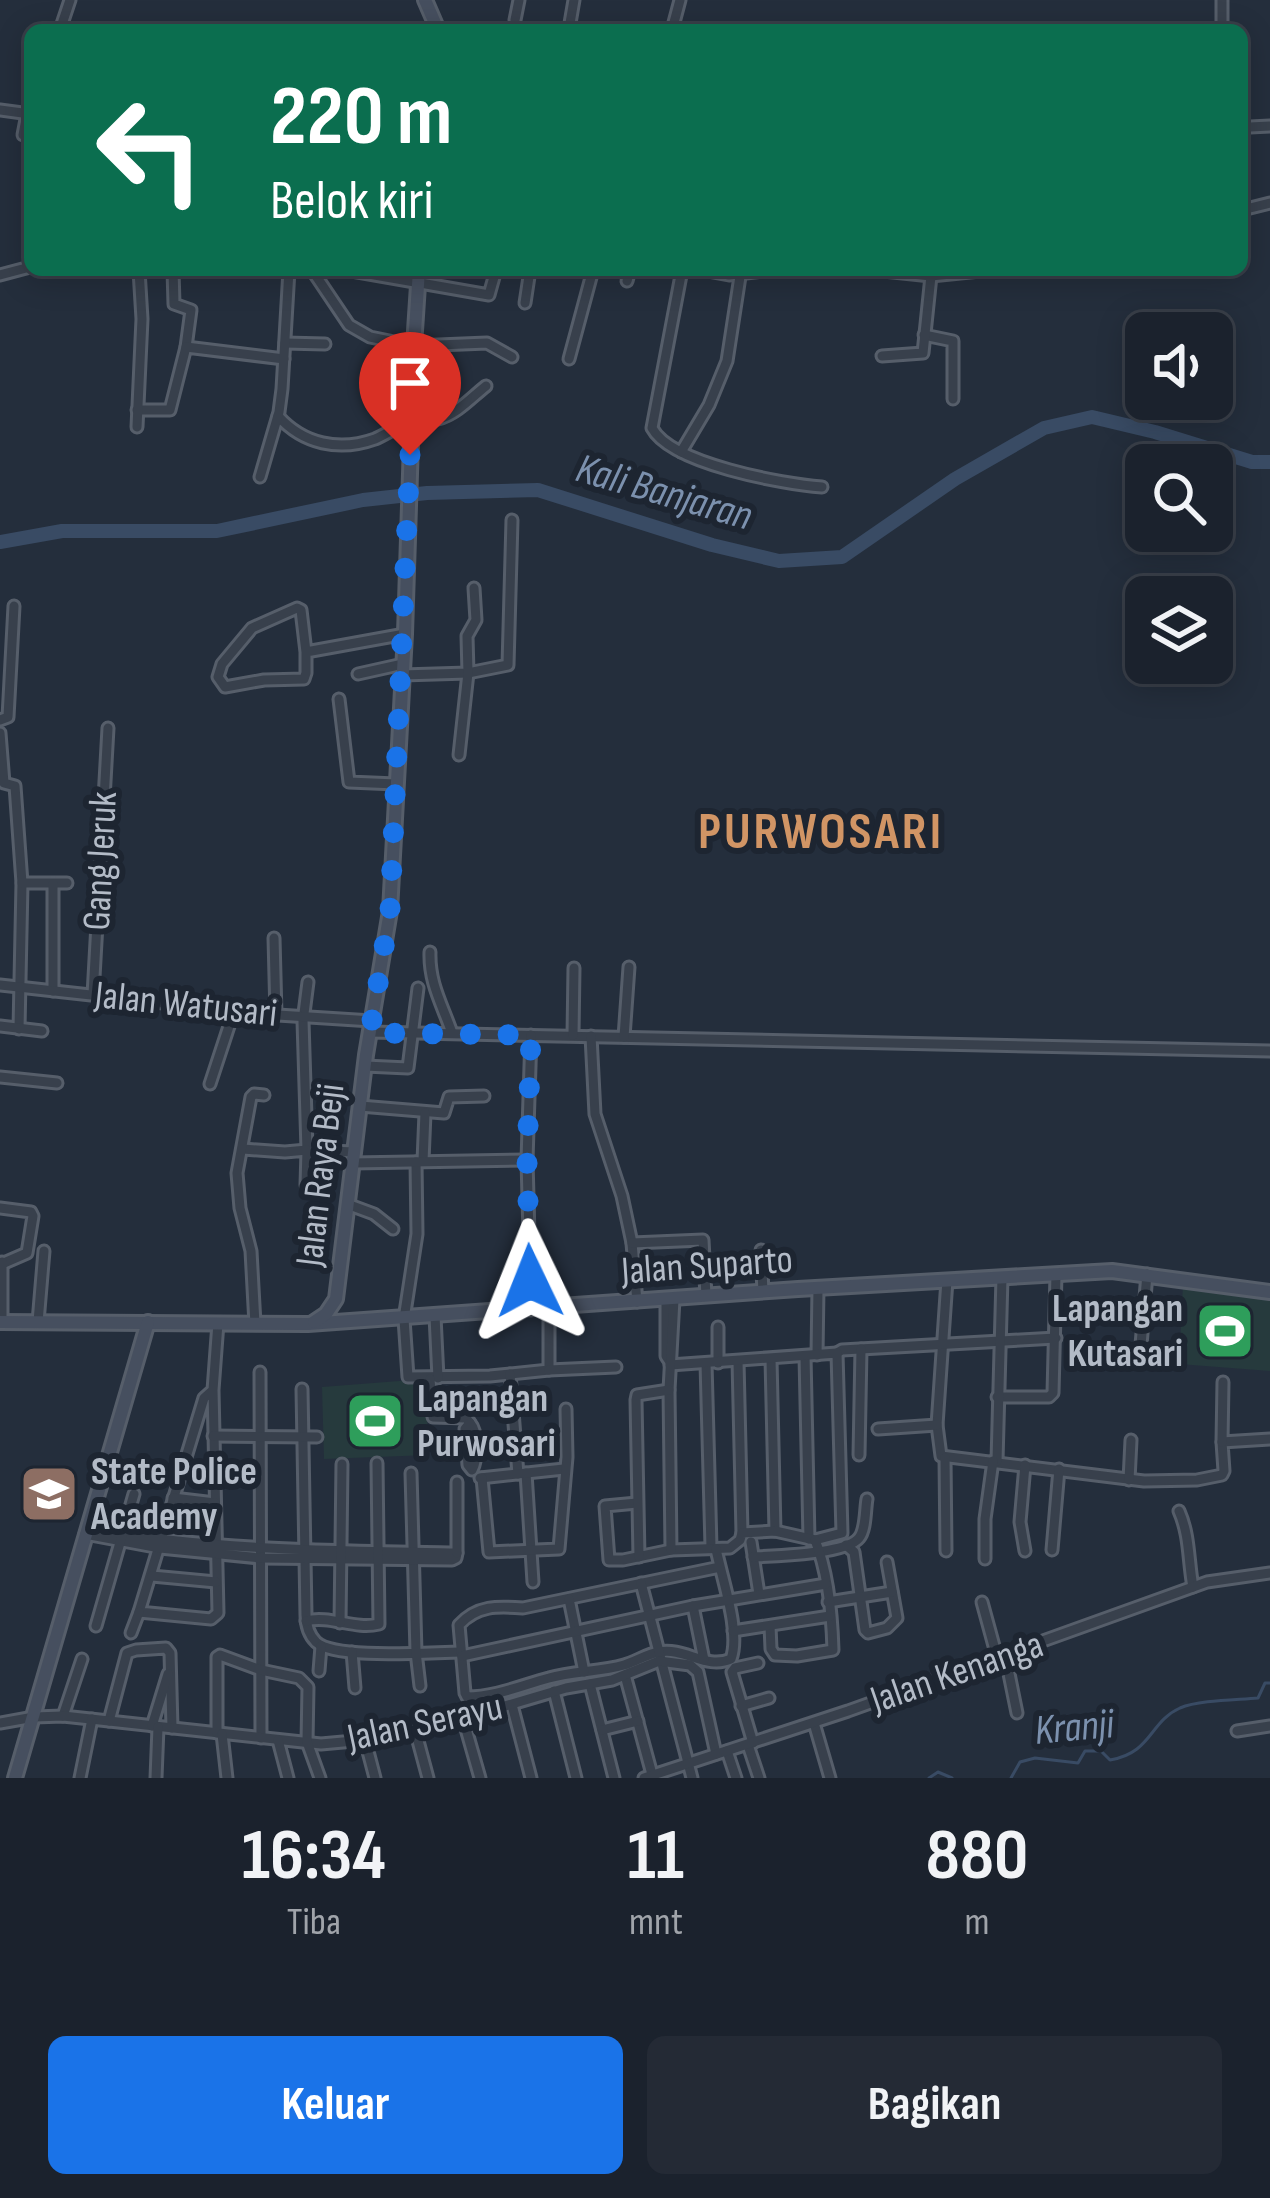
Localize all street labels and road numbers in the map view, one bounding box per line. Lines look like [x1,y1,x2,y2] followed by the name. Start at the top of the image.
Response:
[74,790,128,932] street label: Gang Jeruk
[92,972,279,1038] street label: Jalan Watusari
[286,1081,355,1270] street label: Jalan Raya Beji
[619,1237,794,1296] street label: Jalan Suparto
[864,1622,1049,1725] street label: Jalan Kenanga
[342,1684,507,1763] street label: Jalan Serayu

